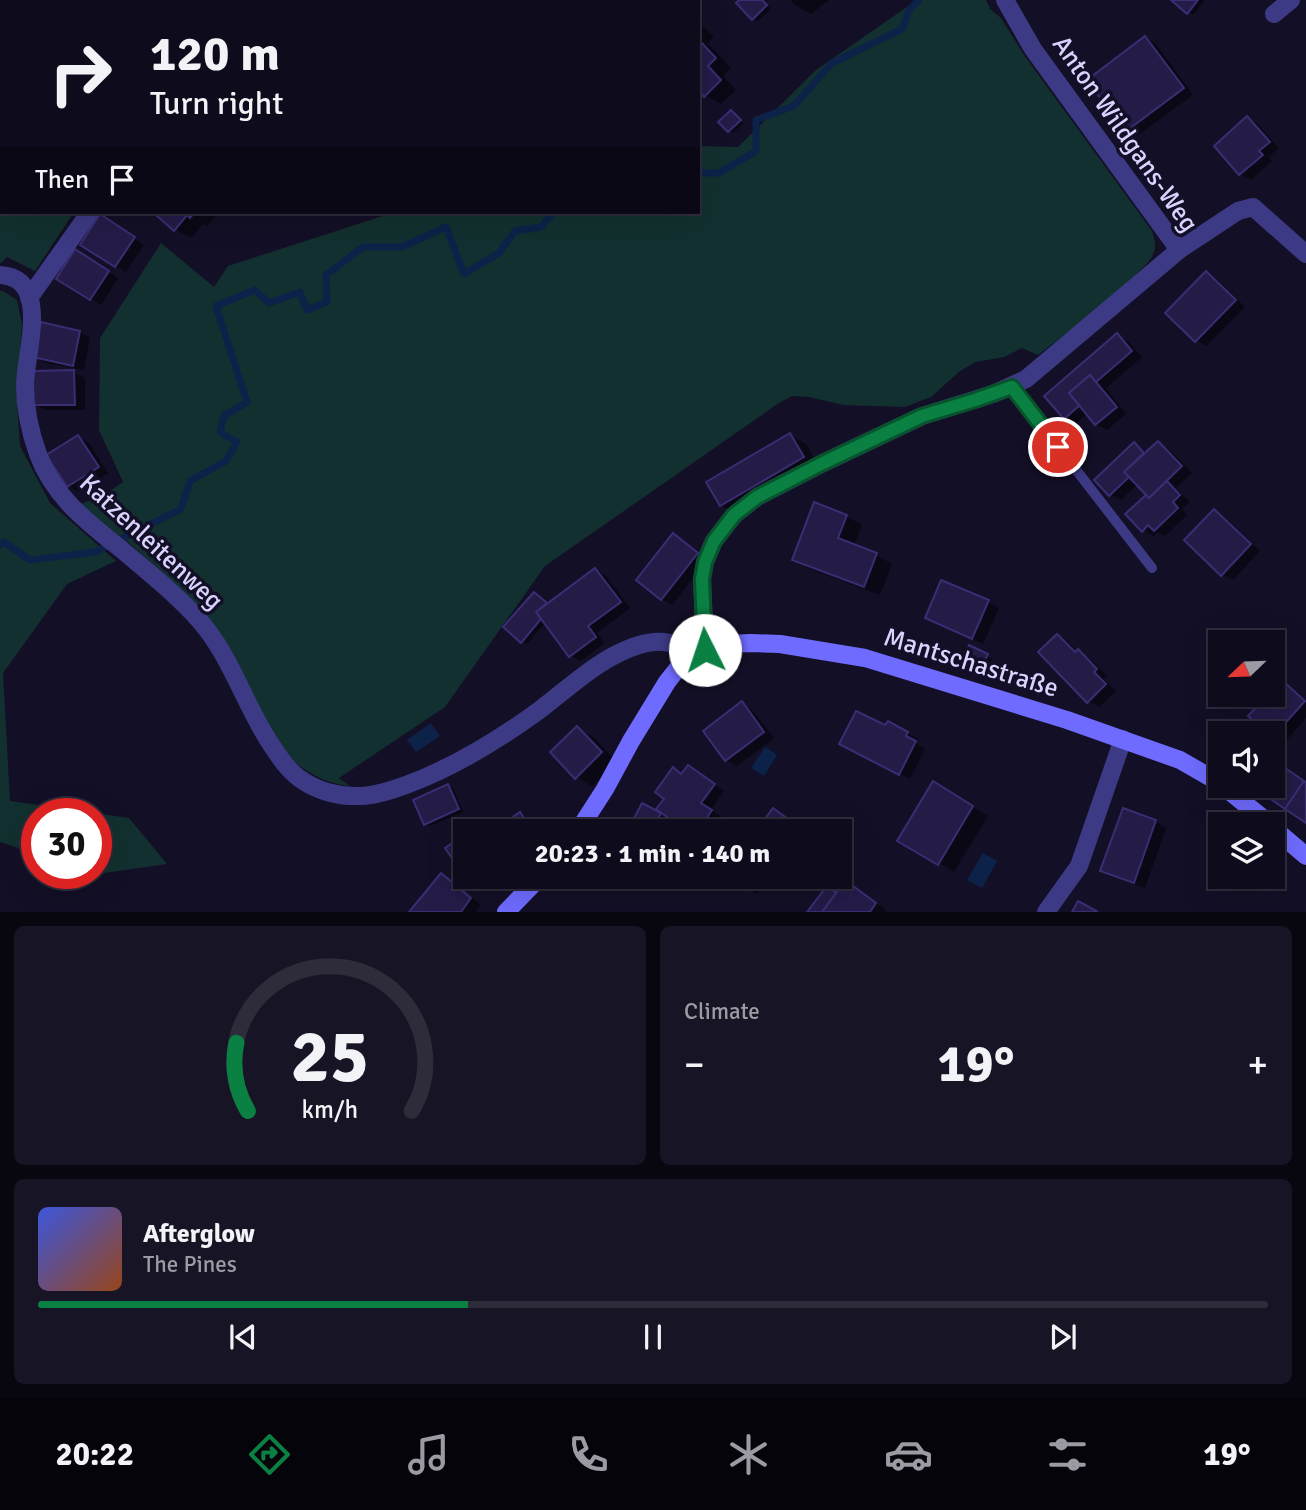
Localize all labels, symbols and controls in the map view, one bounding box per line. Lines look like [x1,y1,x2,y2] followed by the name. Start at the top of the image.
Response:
[150,24,280,84] text: 120 m
[35,28,126,119] icon: right
[1045,30,1205,238] street label: Anton Wildgans-Weg
[150,84,283,123] text: Turn right
[103,161,141,199] icon: arrive
[35,164,89,196] text: Then
[1028,417,1088,477] pin
[1039,428,1077,466] icon: arrive
[73,467,229,617] street label: Katzenleitenweg
[668,613,742,687] position arrow
[880,621,1062,705] street label: Mantschastraße
[1208,630,1284,707] north arrow
[1208,630,1285,889] map controls
[1208,721,1285,798] button: sound
[21,798,112,889] speed limit sign: 30
[1208,812,1285,889] button: layers
[535,838,770,870] text: 20:23 · 1 min · 140 m
[684,997,760,1026] text: Climate
[291,1014,369,1103] text: 25
[938,1032,1014,1096] text: 19°
[684,1041,705,1088] text: −
[1247,1041,1268,1088] text: +
[302,1094,358,1125] text: km/h
[143,1218,255,1250] text: Afterglow
[143,1250,237,1279] text: The Pines
[224,1318,262,1356] icon: previous
[634,1318,672,1356] icon: pause
[1044,1318,1082,1356] icon: next
[245,1430,294,1479] icon: directions
[404,1430,453,1479] icon: music
[564,1430,613,1479] icon: phone
[724,1430,773,1479] icon: climate
[884,1430,933,1479] icon: car
[1043,1430,1092,1479] icon: filters
[55,1435,134,1474] text: 20:22
[1203,1435,1251,1474] text: 19°

